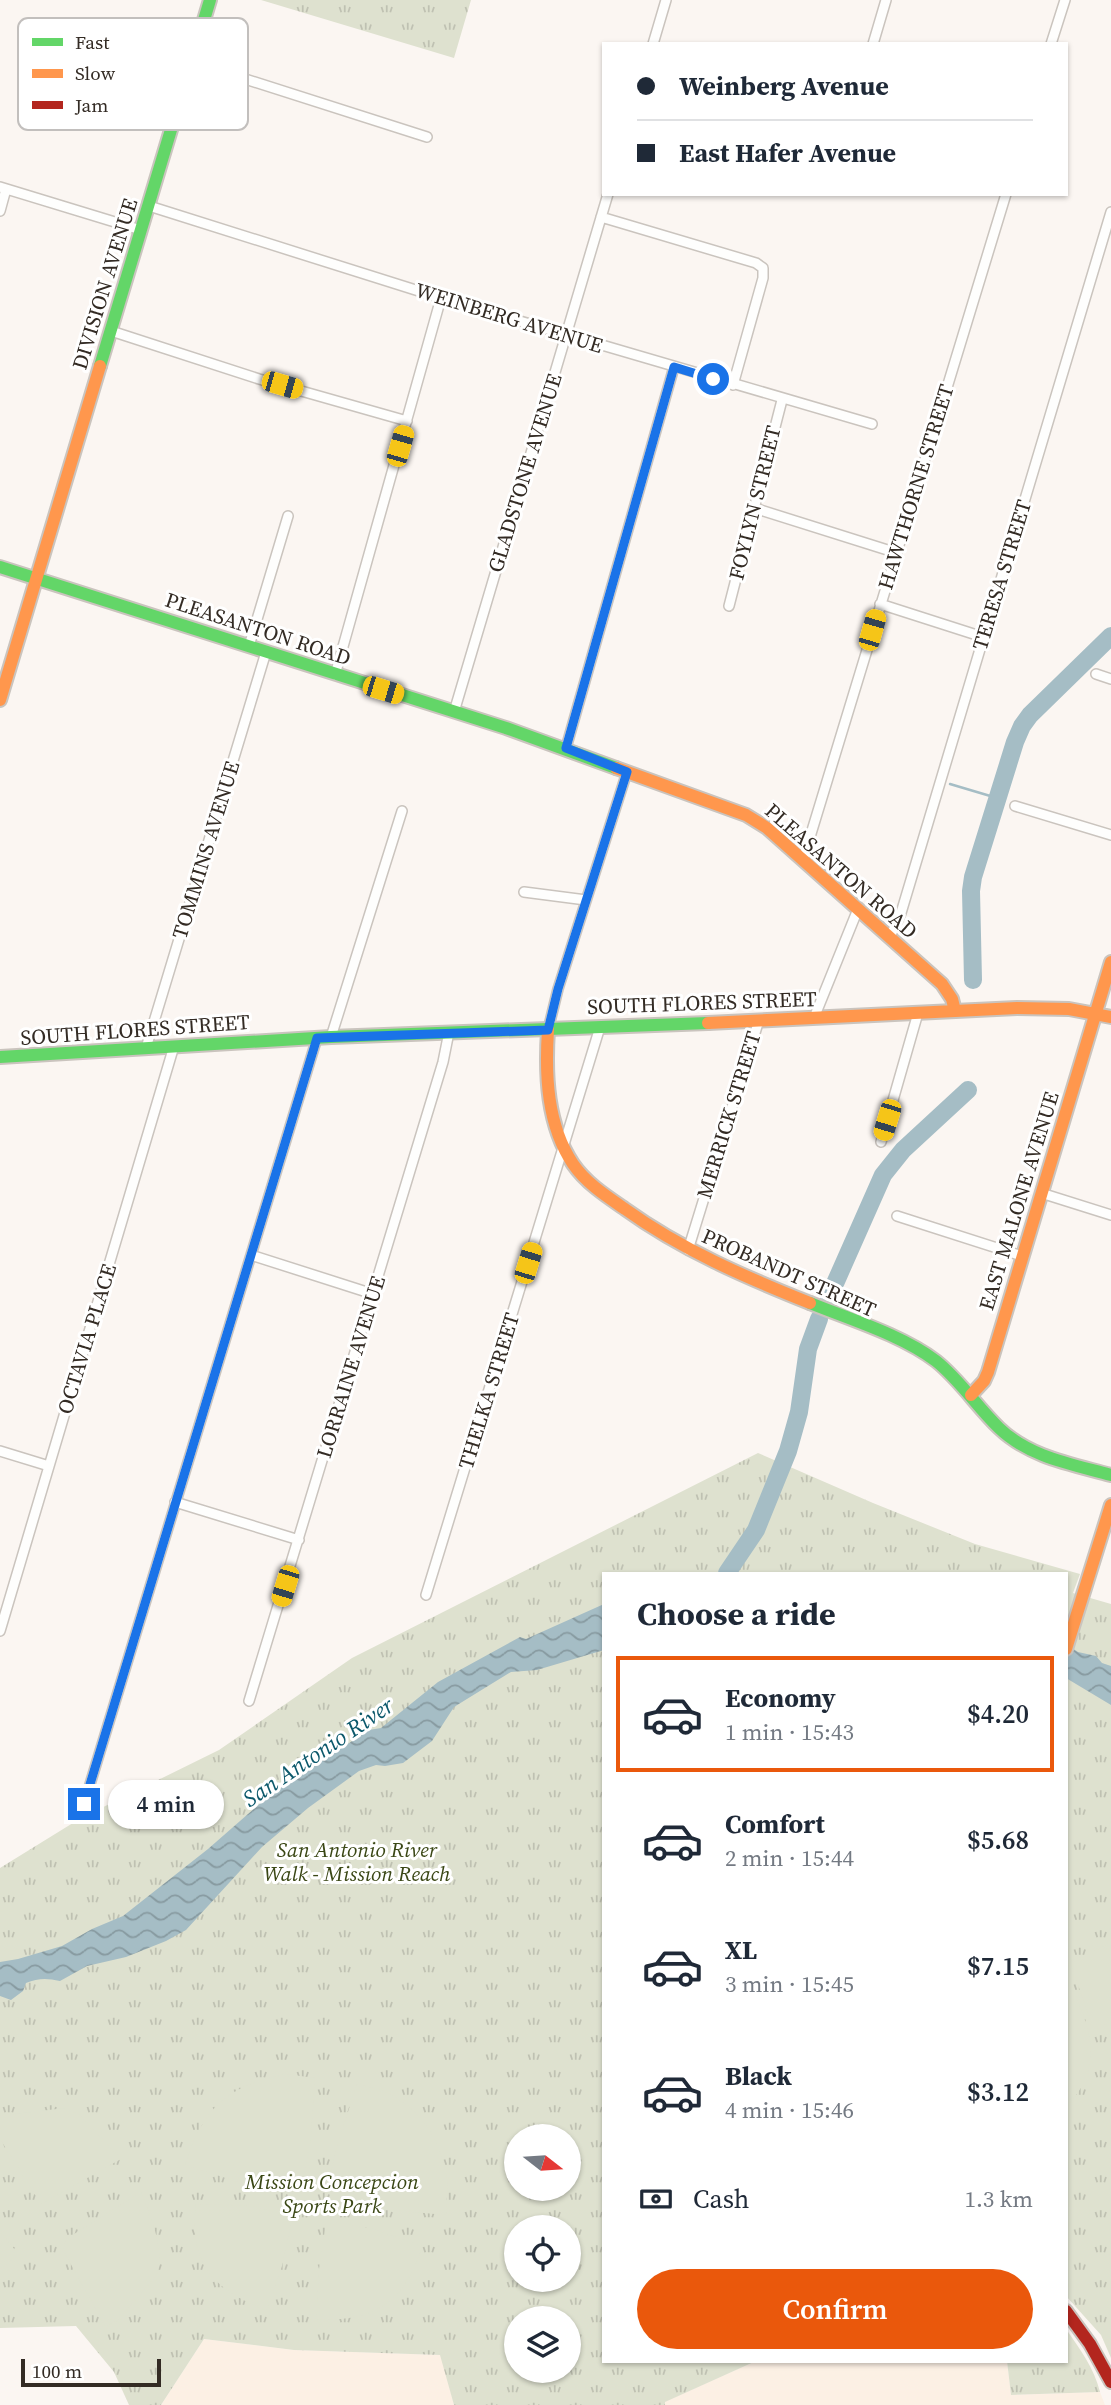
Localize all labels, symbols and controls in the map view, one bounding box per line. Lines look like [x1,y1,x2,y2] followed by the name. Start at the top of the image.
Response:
[18,18,248,130] legend
[75,29,110,55] text: Fast
[75,60,116,86] text: Slow
[679,68,889,104] text: Weinberg Avenue
[74,92,108,118] text: Jam
[679,135,896,171] text: East Hafer Avenue
[65,195,144,373] street label: DIVISION AVENUE
[412,275,606,360] street label: WEINBERG AVENUE
[697,363,729,395] route start
[259,369,306,401] car
[480,370,569,576] street label: GLADSTONE AVENUE
[871,380,961,593] street label: HAWTHORNE STREET
[721,422,788,583] street label: FOYLYN STREET
[385,423,416,469] car
[965,496,1038,654] street label: TERESA STREET
[162,585,355,672] street label: PLEASANTON ROAD
[857,607,888,653] car
[360,674,407,706] car
[165,757,246,942] street label: TOMMINS AVENUE
[759,796,924,945] street label: PLEASANTON ROAD
[587,984,818,1021] street label: SOUTH FLORES STREET
[19,1007,251,1052] street label: SOUTH FLORES STREET
[689,1027,768,1202] street label: MERRICK STREET
[971,1088,1066,1314] street label: EAST MALONE AVENUE
[871,1097,904,1143] car
[697,1221,881,1324] street label: PROBANDT STREET
[512,1240,545,1286] car
[50,1260,123,1417] street label: OCTAVIA PLACE
[309,1272,392,1462] street label: LORRAINE AVENUE
[451,1309,526,1473] street label: THELKA STREET
[269,1563,302,1609] car
[637,1592,836,1636] text: Choose a ride
[725,1680,836,1716] text: Economy
[641,1683,704,1746] icon: car
[236,1689,400,1814] water label: San Antonio River
[967,1696,1029,1732] text: $4.20
[725,1716,854,1748] text: 1 min · 15:43
[108,1780,224,1828] callout: 4 min
[68,1788,100,1820] route end
[136,1788,196,1820] text: 4 min
[725,1806,825,1842] text: Comfort
[641,1809,704,1872] icon: car
[967,1822,1029,1858] text: $5.68
[264,1835,451,1888] park label: San Antonio River Walk - Mission Reach
[725,1842,854,1874] text: 2 min · 15:44
[725,1932,757,1968] text: XL
[641,1935,704,1998] icon: car
[967,1948,1029,1984] text: $7.15
[725,1968,854,2000] text: 3 min · 15:45
[725,2058,792,2094] text: Black
[641,2061,704,2124] icon: car
[967,2074,1029,2110] text: $3.12
[725,2094,854,2126] text: 4 min · 15:46
[504,2124,581,2202] north arrow
[504,2124,581,2383] map controls
[244,2167,419,2220] park label: Mission Concepcion Sports Park
[637,2180,675,2218] icon: cash
[693,2181,749,2217] text: Cash
[964,2183,1033,2215] text: 1.3 km
[504,2215,581,2292] button: locate
[637,2269,1033,2349] button: Confirm
[504,2306,581,2383] button: layers
[21,2356,161,2388] scale bar
[32,2358,82,2384] text: 100 m

